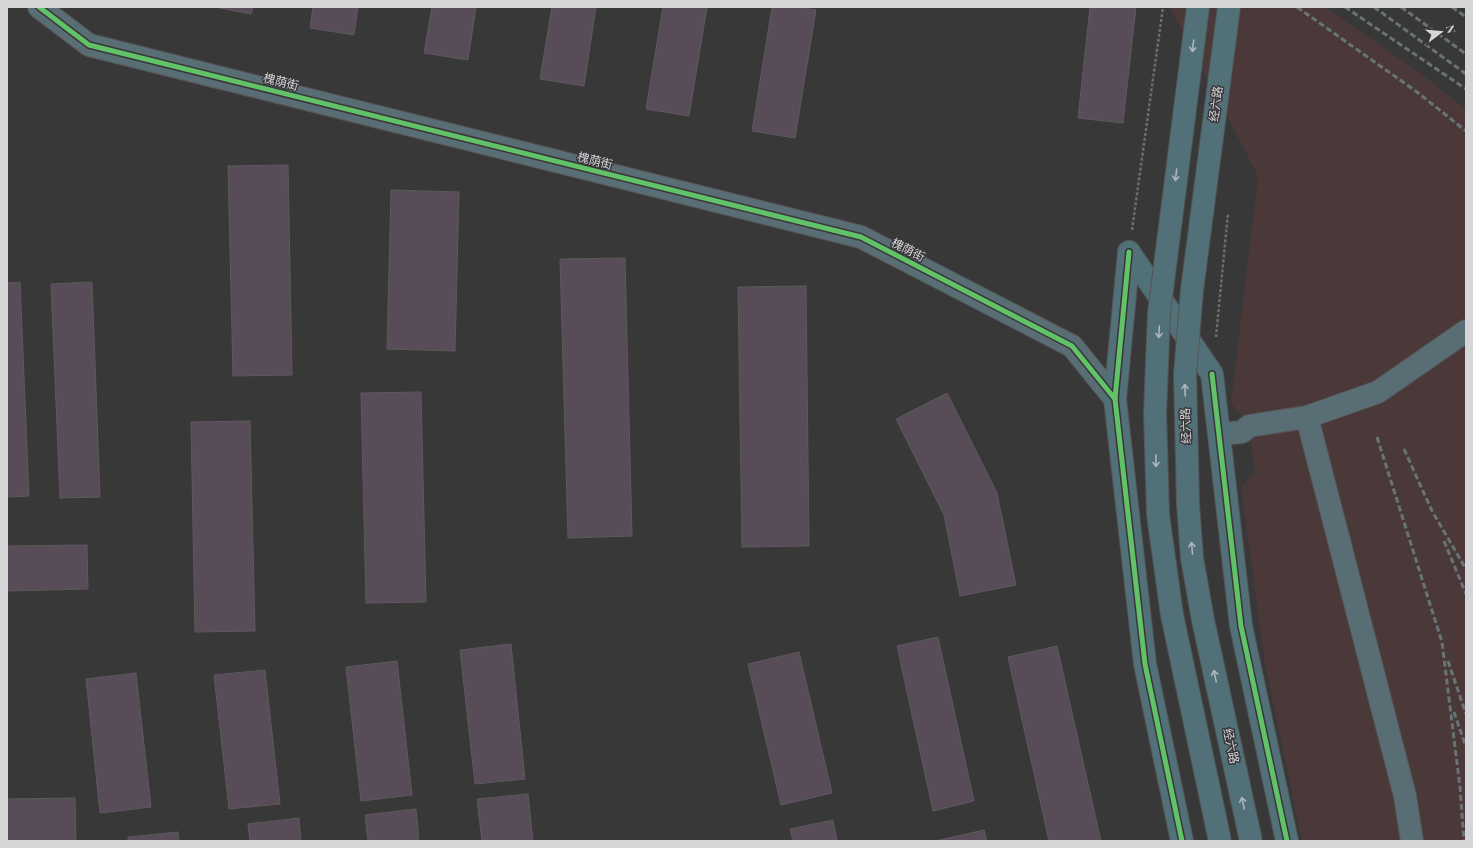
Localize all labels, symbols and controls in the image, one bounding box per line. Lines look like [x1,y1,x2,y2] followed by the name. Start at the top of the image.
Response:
[1421,12,1461,52] north arrow
[1443,23,1459,35] text: N
[1189,39,1197,52] one-way arrow
[262,69,301,93] street label: 槐荫街
[1205,85,1225,123] street label: 经六路
[576,148,615,172] street label: 槐荫街
[1172,168,1180,181] one-way arrow
[889,234,928,264] street label: 槐荫街
[1155,325,1162,338] one-way arrow
[1182,384,1189,397] one-way arrow
[1176,408,1194,444] street label: 经六路
[1153,454,1160,467] one-way arrow
[1188,542,1195,555] one-way arrow
[1211,670,1219,683] one-way arrow
[1220,727,1244,765] street label: 经六路
[1238,797,1246,810] one-way arrow

